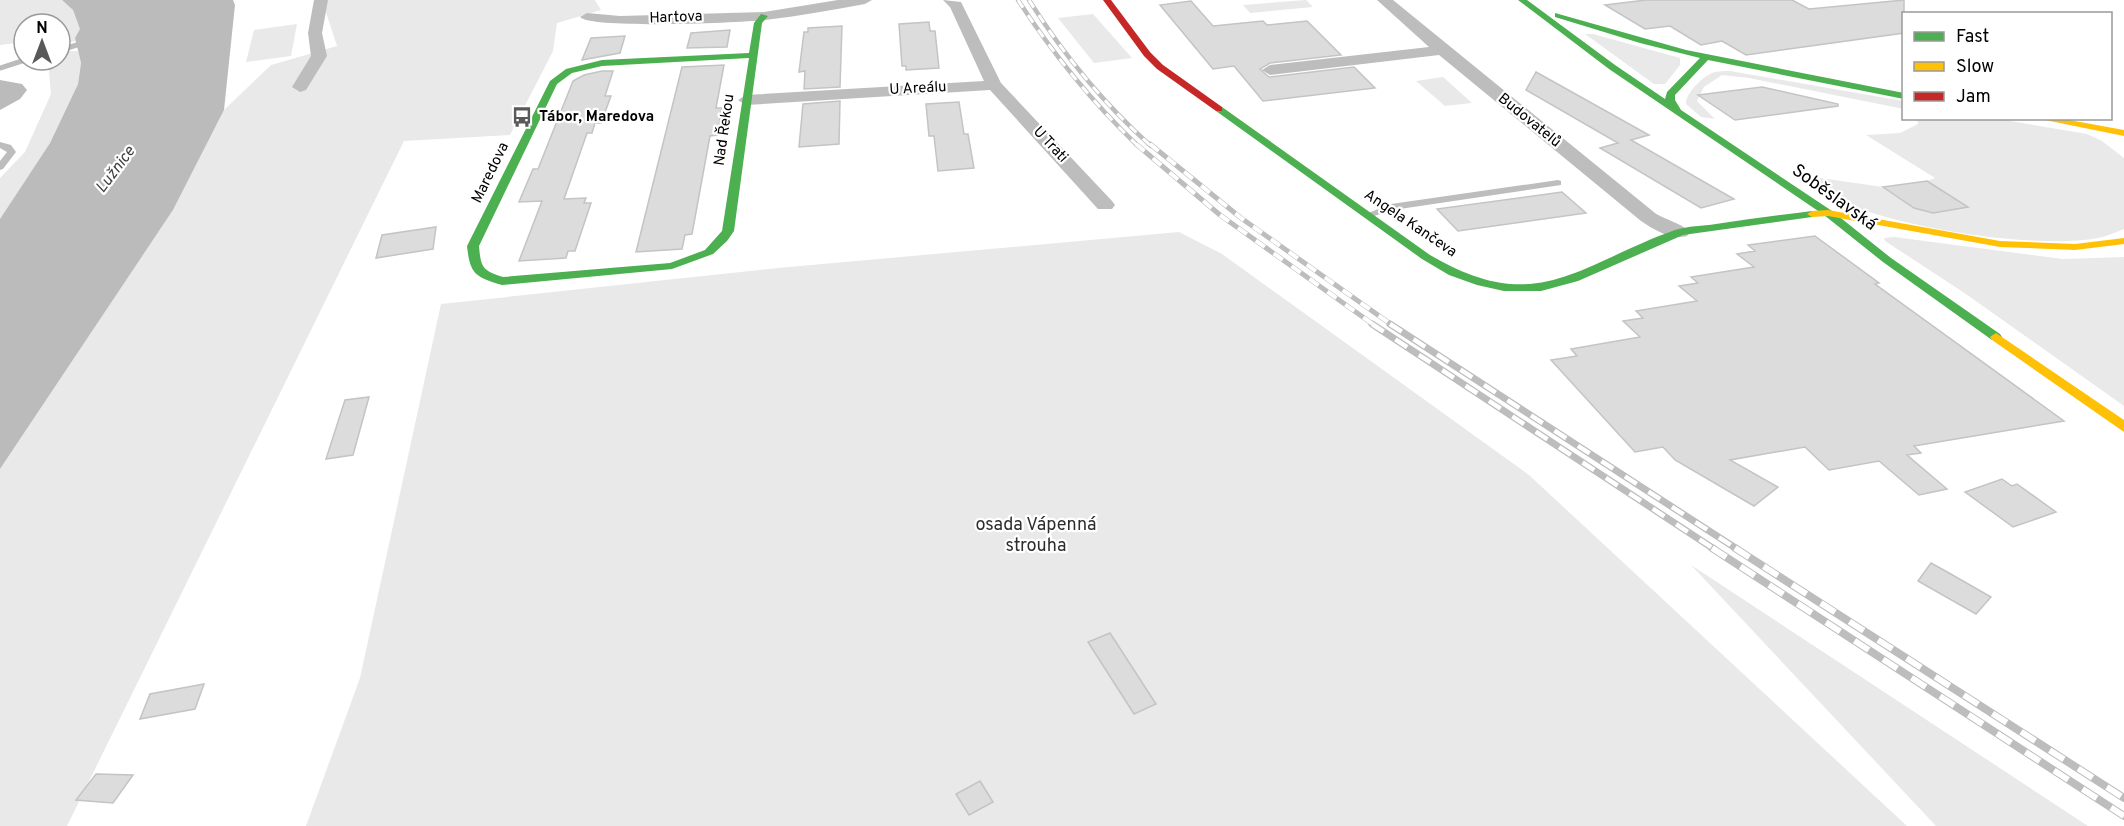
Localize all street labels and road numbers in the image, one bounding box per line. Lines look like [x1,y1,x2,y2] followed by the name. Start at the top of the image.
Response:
[649,8,703,28] street label: Hartova
[889,78,947,100] street label: U Areálu
[1494,90,1564,152] street label: Budovatelů
[710,93,739,167] street label: Nad Řekou
[1028,123,1072,167] street label: U Trati
[468,139,514,207] street label: Maredova
[1787,159,1881,237] street label: Soběslavská
[1360,186,1460,262] street label: Angela Kančeva

